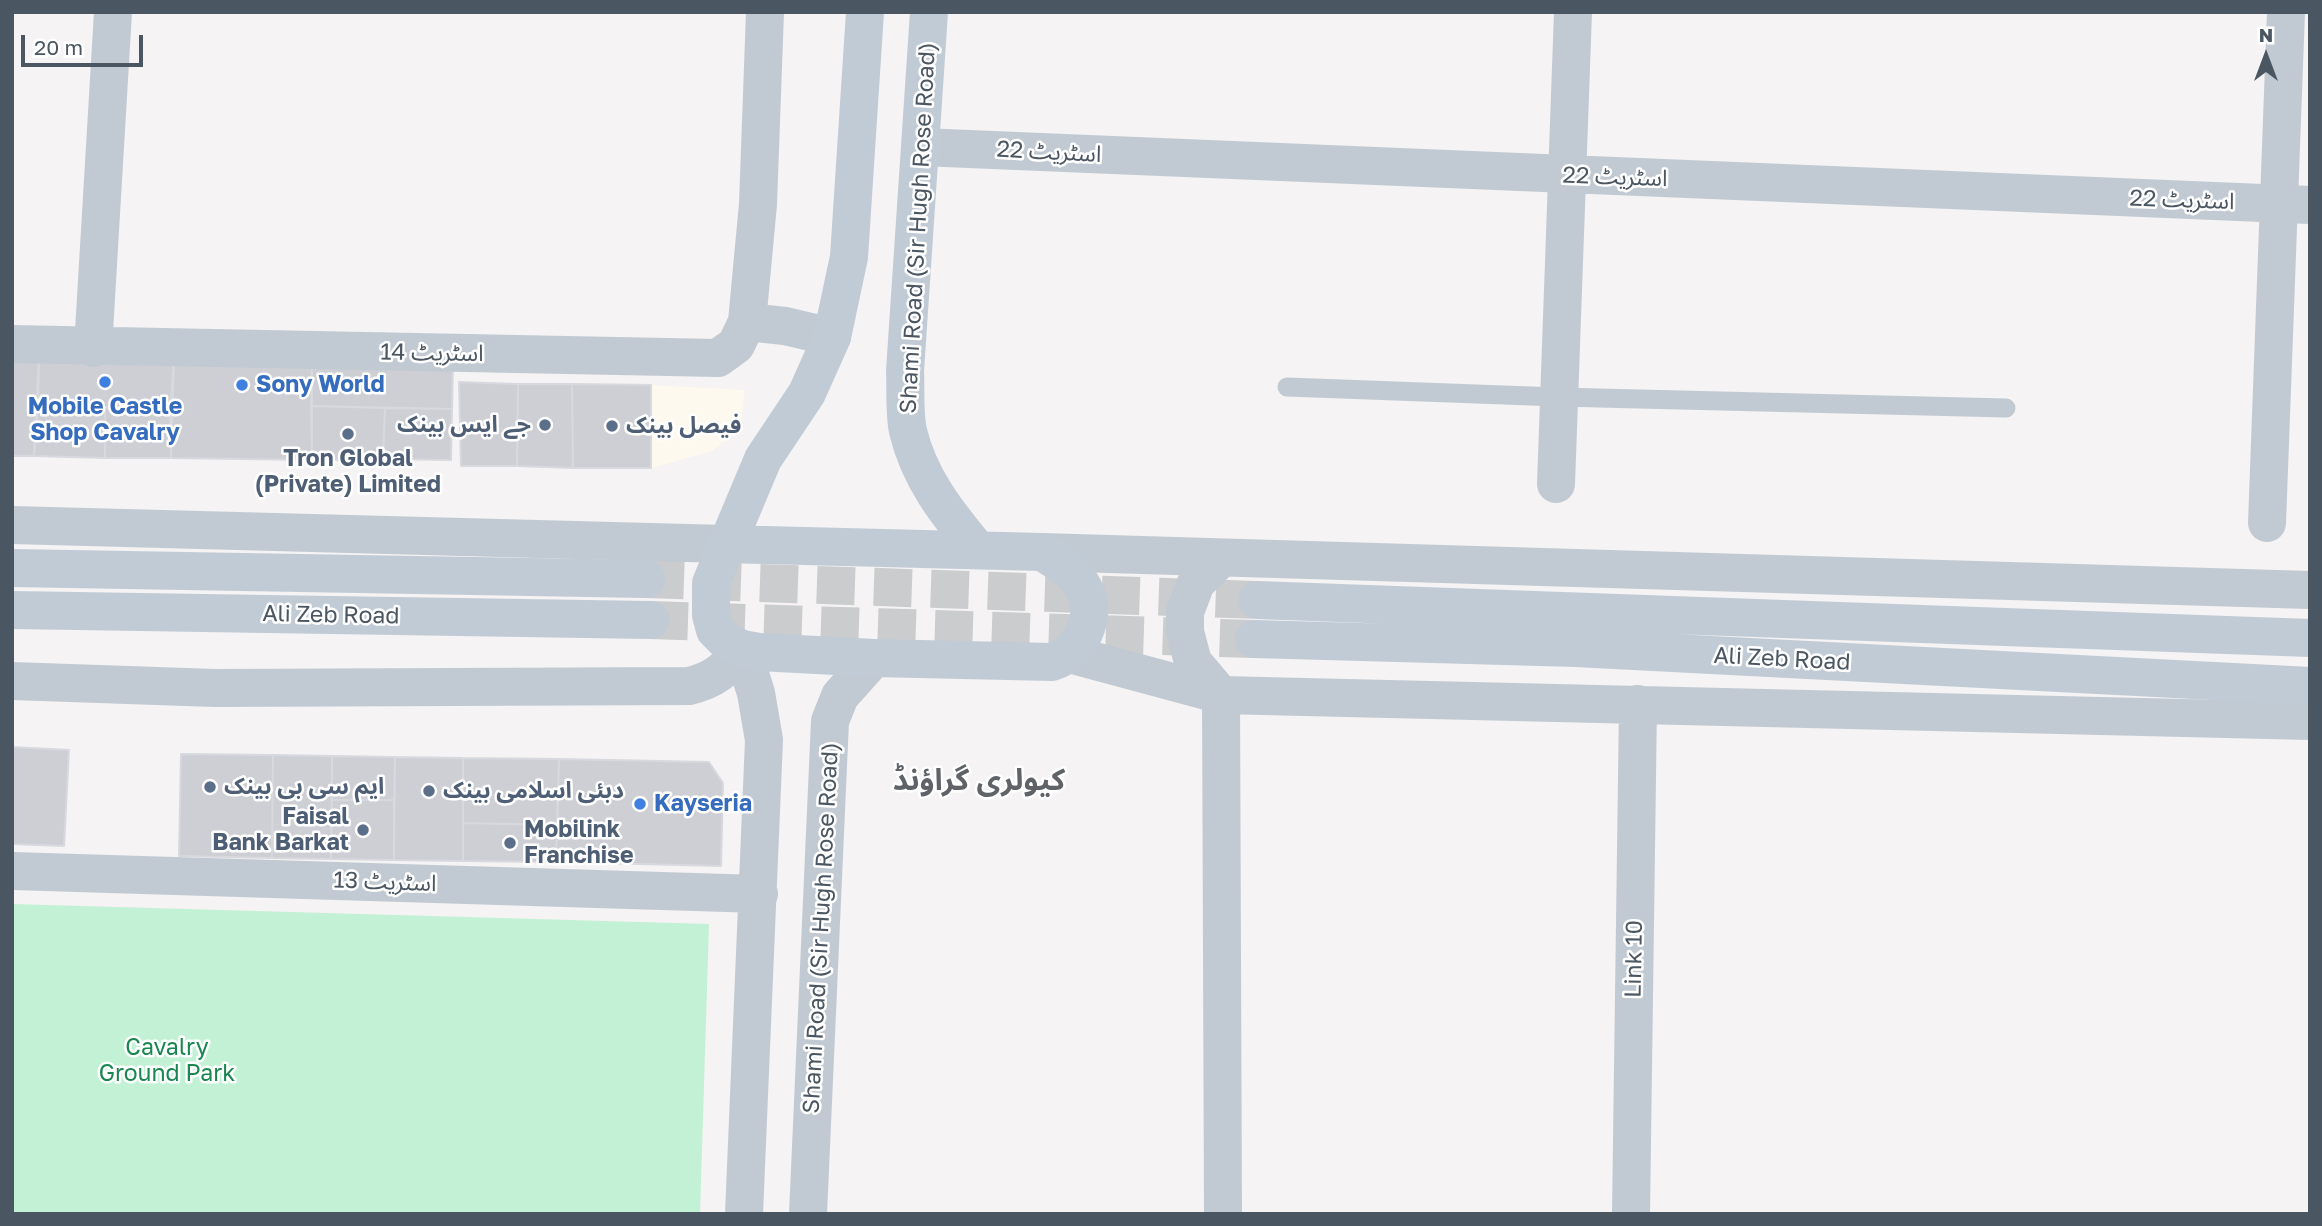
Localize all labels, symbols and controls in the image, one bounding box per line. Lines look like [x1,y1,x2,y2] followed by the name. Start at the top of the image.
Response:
[24,21,147,65] scale bar
[2231,21,2301,91] north arrow
[2259,23,2273,46] text: N
[34,34,83,60] text: 20 m
[894,42,942,414] street label: Shami Road (Sir Hugh Rose Road)
[996,135,1102,169] street label: اسٹریٹ 22
[1562,161,1668,193] street label: اسٹریٹ 22
[2129,184,2235,216] street label: اسٹریٹ 22
[380,338,484,368] street label: اسٹریٹ 14
[256,371,385,399] place label: Sony World
[97,374,113,390] marker: Mobile Castle Shop Cavalry
[234,377,250,393] marker: Sony World
[28,393,182,447] place label: Mobile Castle Shop Cavalry
[397,411,531,439] place label: جے ایس بینک
[626,412,741,440] place label: فیصل بینک
[537,417,553,433] marker: جے ایس بینک
[604,418,620,434] marker: فیصل بینک
[340,426,356,442] marker: Tron Global (Private) Limited
[255,445,441,499] place label: Tron Global (Private) Limited
[262,600,400,630] street label: Ali Zeb Road
[1713,642,1851,676] street label: Ali Zeb Road
[797,742,845,1114] street label: Shami Road (Sir Hugh Rose Road)
[893,762,1065,798] district label: کیولری گراؤنڈ
[224,773,384,801] place label: ایم سی بی بینک
[443,777,624,805] place label: دبئی اسلامی بینک
[202,779,218,795] marker: ایم سی بی بینک
[421,783,437,799] marker: دبئی اسلامی بینک
[654,790,752,818] place label: Kayseria
[632,796,648,812] marker: Kayseria
[212,803,349,857] place label: Faisal Bank Barkat
[524,816,633,870] place label: Mobilink Franchise
[355,822,371,838] marker: Faisal Bank Barkat
[502,835,518,851] marker: Mobilink Franchise
[333,866,437,898] street label: اسٹریٹ 13
[1620,920,1648,998] street label: Link 10
[99,1034,235,1088] park label: Cavalry Ground Park

